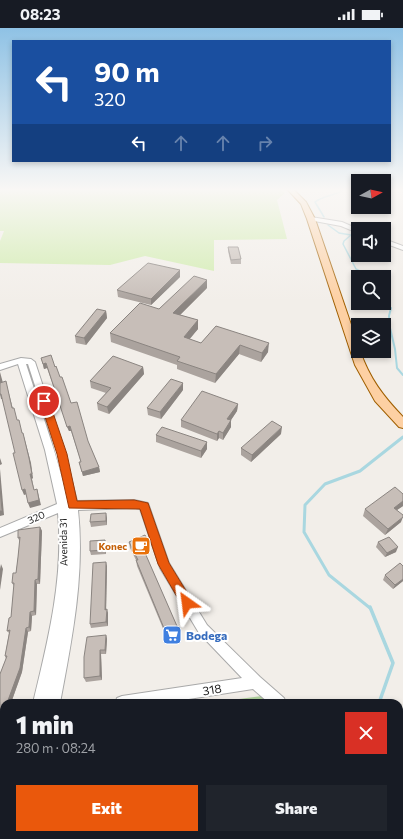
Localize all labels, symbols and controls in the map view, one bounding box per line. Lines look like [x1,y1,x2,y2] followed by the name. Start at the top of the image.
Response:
[20,5,61,23] text: 08:23
[94,54,160,88] text: 90 m
[28,56,80,108] icon: left
[94,88,126,110] text: 320
[128,132,150,154] icon: left
[170,132,192,154] icon: ahead
[212,132,234,154] icon: ahead
[254,132,276,154] icon: right
[351,174,391,214] north arrow
[351,174,391,358] map controls
[351,222,391,262] button: sound
[351,270,391,310] button: search
[351,318,391,358] button: layers
[27,384,61,418] pin
[33,390,55,412] icon: arrive
[25,508,47,526] street label: 320
[57,518,69,566] street label: Avenida 31
[130,535,152,557] cafe icon: Konec
[99,540,127,552] place label: Konec
[166,582,208,624] position arrow
[161,624,183,646] supermarket icon: Bodega
[186,628,227,642] place label: Bodega
[201,681,223,697] street label: 318
[16,710,74,739] text: 1 min
[345,712,387,754] button: close
[16,740,96,756] text: 280 m · 08:24
[16,785,198,831] button: Exit
[206,785,387,831] button: Share

